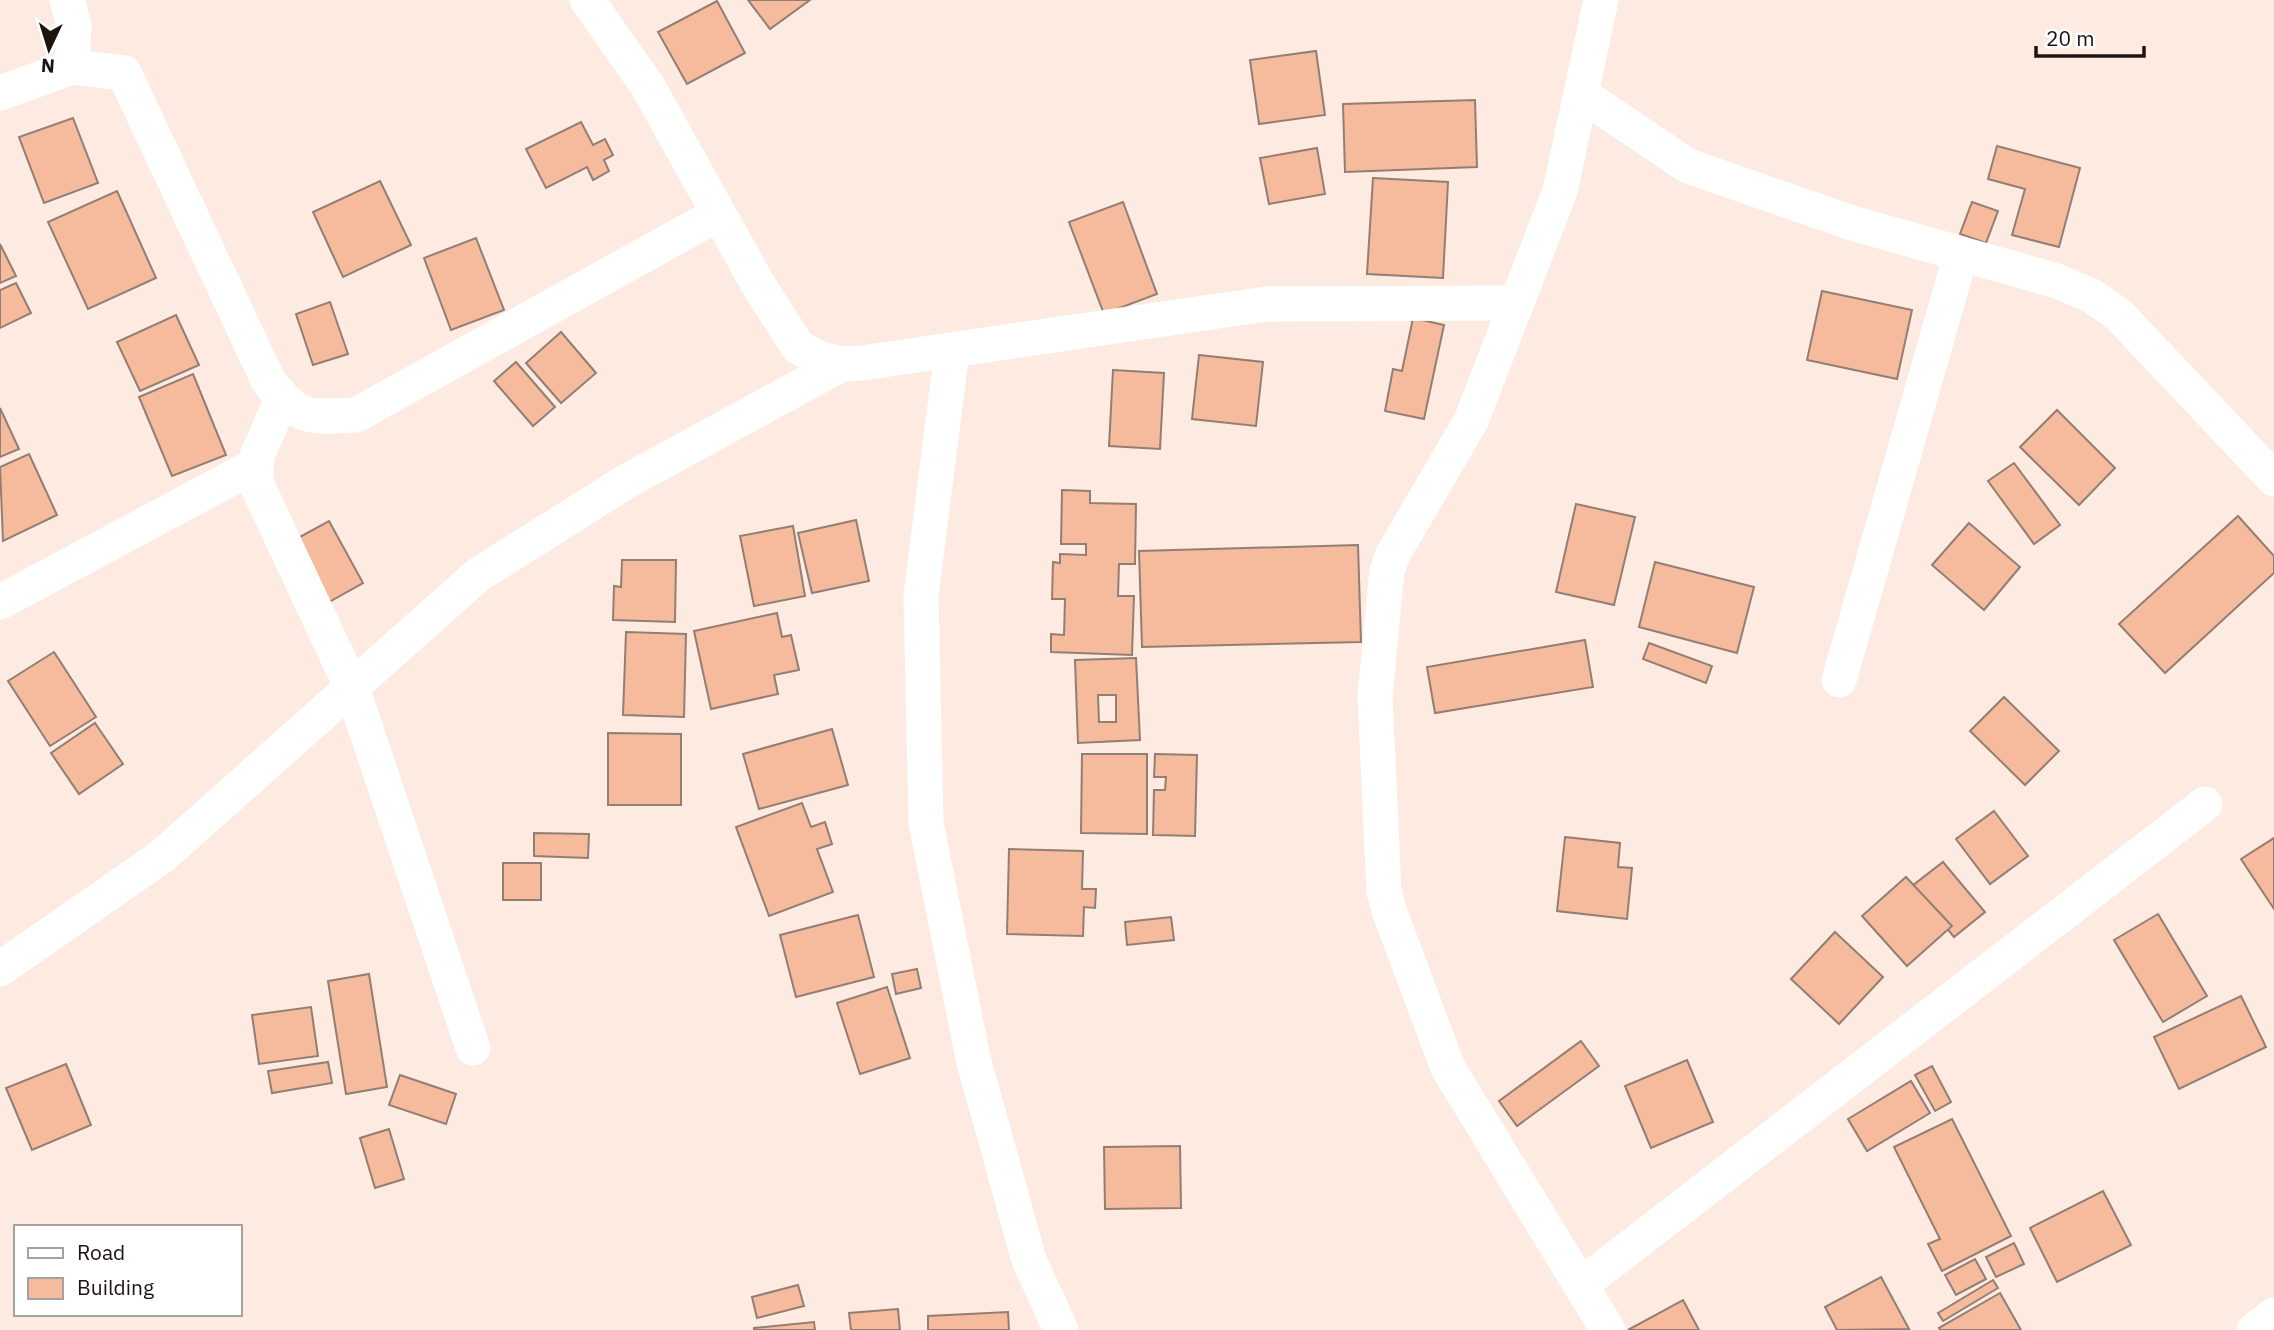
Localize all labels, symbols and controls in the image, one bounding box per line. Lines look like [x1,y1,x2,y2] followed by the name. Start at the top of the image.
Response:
[14,14,84,84] north arrow
[2036,14,2144,58] scale bar
[2046,24,2095,52] text: 20 m
[40,54,56,78] text: N
[14,1225,242,1316] legend
[77,1238,125,1266] text: Road
[77,1273,154,1301] text: Building

